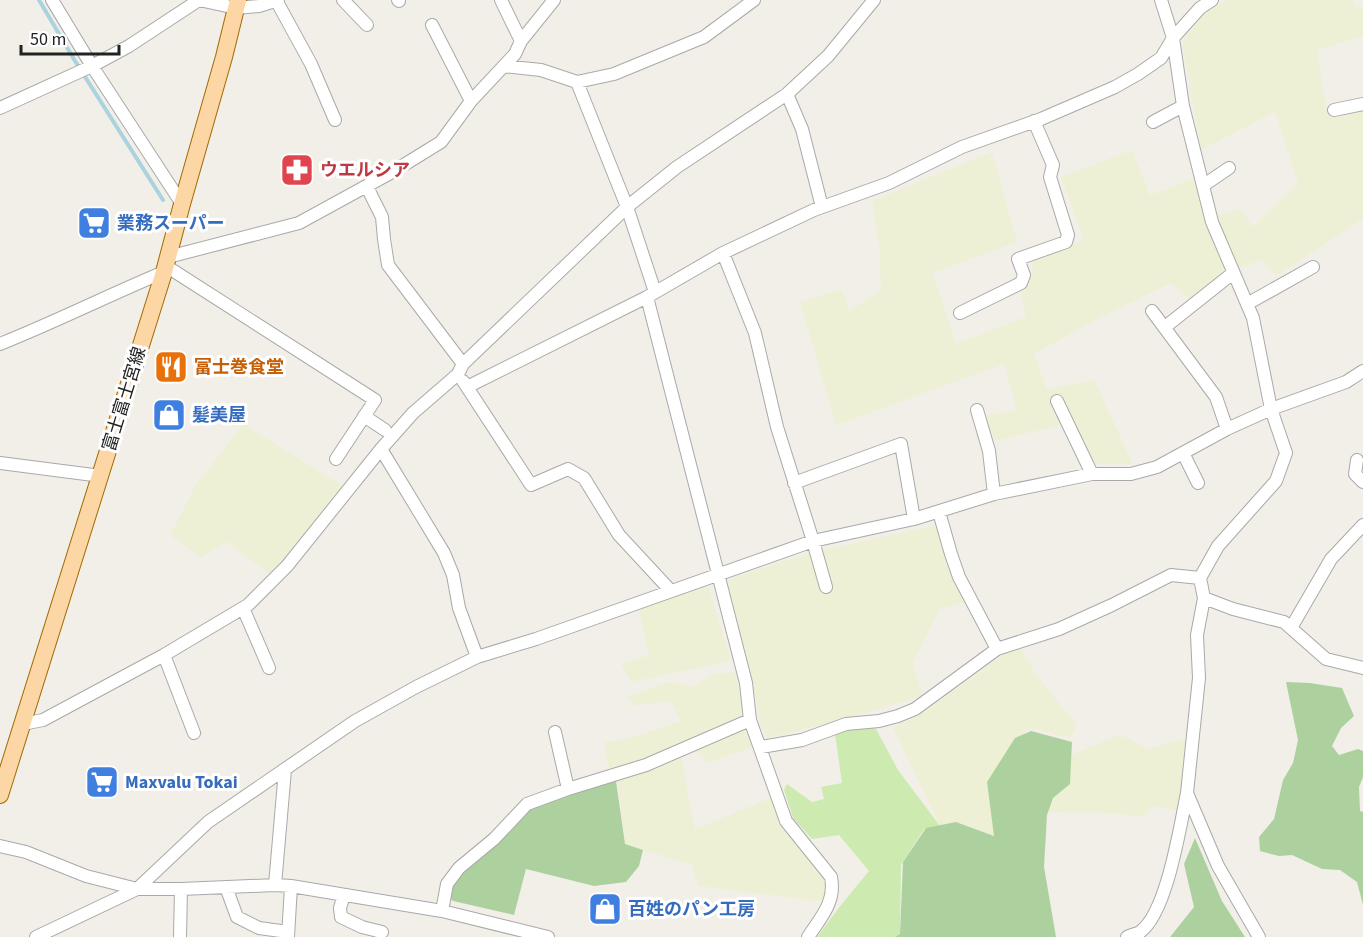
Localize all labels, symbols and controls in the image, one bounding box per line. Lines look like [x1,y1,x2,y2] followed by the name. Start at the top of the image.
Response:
[21,18,118,56] scale bar
[30,27,66,52] text: 50 m
[279,152,315,188] pharmacy icon: ウエルシア
[320,158,410,183] place label: ウエルシア
[76,205,112,241] supermarket icon: 業務スーパー
[117,211,225,236] place label: 業務スーパー
[97,344,152,454] street label: 富士富士宮線
[153,349,189,385] restaurant icon: 富士巻食堂
[194,355,284,380] place label: 富士巻食堂
[151,397,187,433] shop icon: 髪美屋
[192,403,246,428] place label: 髪美屋
[84,764,120,800] supermarket icon: Maxvalu Tokai
[125,770,238,795] place label: Maxvalu Tokai
[587,891,623,927] shop icon: 百姓のパン工房
[628,897,755,922] place label: 百姓のパン工房

